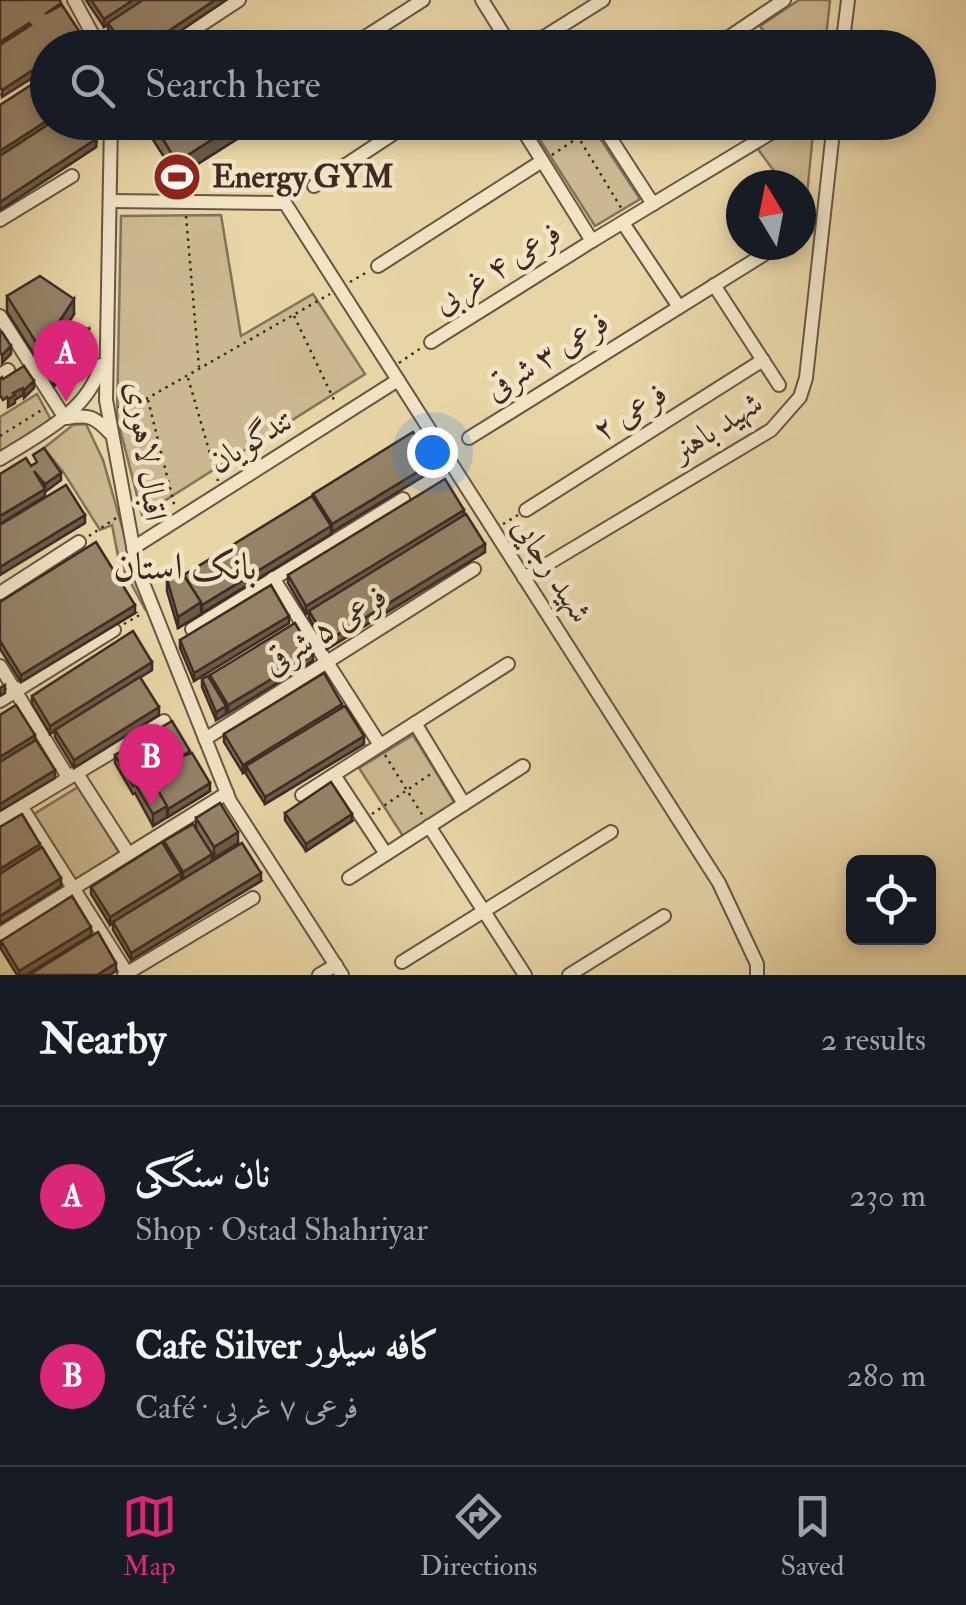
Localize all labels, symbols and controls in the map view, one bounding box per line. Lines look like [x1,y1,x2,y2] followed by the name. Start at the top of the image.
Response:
[30,30,936,140] search box
[65,58,120,113] icon: search
[145,61,321,109] text: Search here
[151,151,203,203] sports icon: Energy GYM
[212,157,393,197] place label: Energy GYM
[726,170,816,260] north arrow
[425,213,570,325] street label: فرعی ۴ غربی
[478,302,616,410] street label: فرعی ۳ شرقی
[34,320,98,402] pin: A
[585,374,675,450] street label: فرعی ۲
[116,378,176,524] street label: اقبال لاهوری
[661,383,770,473] street label: شهید باهنر
[201,400,301,482] street label: تندگویان
[407,427,458,478] your location
[503,509,601,631] street label: شهید رجایی
[113,543,257,591] district label: بانک استان
[256,576,394,684] street label: فرعی ۵ شرقی
[118,724,184,806] pin: B
[846,855,936,945] map controls
[846,855,936,945] button: locate
[40,1014,166,1066] text: Nearby
[821,1020,926,1060] text: 2 results
[135,1150,270,1198] text: نان سنگکی
[62,1176,83,1216] text: A
[850,1176,926,1216] text: 230 m
[135,1210,428,1250] text: Shop · Ostad Shahriyar
[135,1322,440,1370] text: Cafe Silver کافه سیلور
[62,1356,83,1396] text: B
[847,1356,926,1396] text: 280 m
[135,1388,358,1428] text: Café · فرعی ۷ غربی
[122,1489,177,1584] tab: Map
[420,1489,537,1584] tab: Directions
[780,1489,844,1584] tab: Saved

